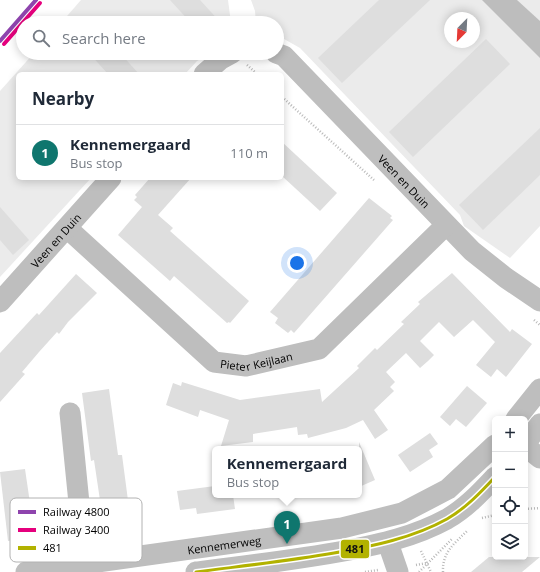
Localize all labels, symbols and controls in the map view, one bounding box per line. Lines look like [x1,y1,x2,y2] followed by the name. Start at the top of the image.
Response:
[444,12,480,48] north arrow
[16,16,284,60] search box
[30,27,52,49] icon: search
[62,28,146,48] text: Search here
[32,87,94,110] text: Nearby
[70,134,191,154] text: Kennemergaard
[41,144,49,162] text: 1
[230,144,268,162] text: 110 m
[375,151,434,211] street label: Veen en Duin
[70,154,123,172] text: Bus stop
[27,210,84,271] street label: Veen en Duin
[287,253,307,273] your location
[219,348,294,373] street label: Pieter Keijlaan
[492,416,528,560] map controls
[492,416,528,452] button: +
[212,446,362,498] popup
[492,452,528,488] button: −
[227,453,347,473] text: Kennemergaard
[227,473,279,491] text: Bus stop
[492,488,528,524] button: locate
[10,498,142,562] legend
[43,504,110,519] text: Railway 4800
[274,511,300,544] pin: 1
[43,522,110,537] text: Railway 3400
[492,524,528,560] button: layers
[186,532,262,557] street label: Kennemerweg
[340,539,370,559] line badge: 481
[43,540,62,555] text: 481
[346,541,364,556] text: 481

